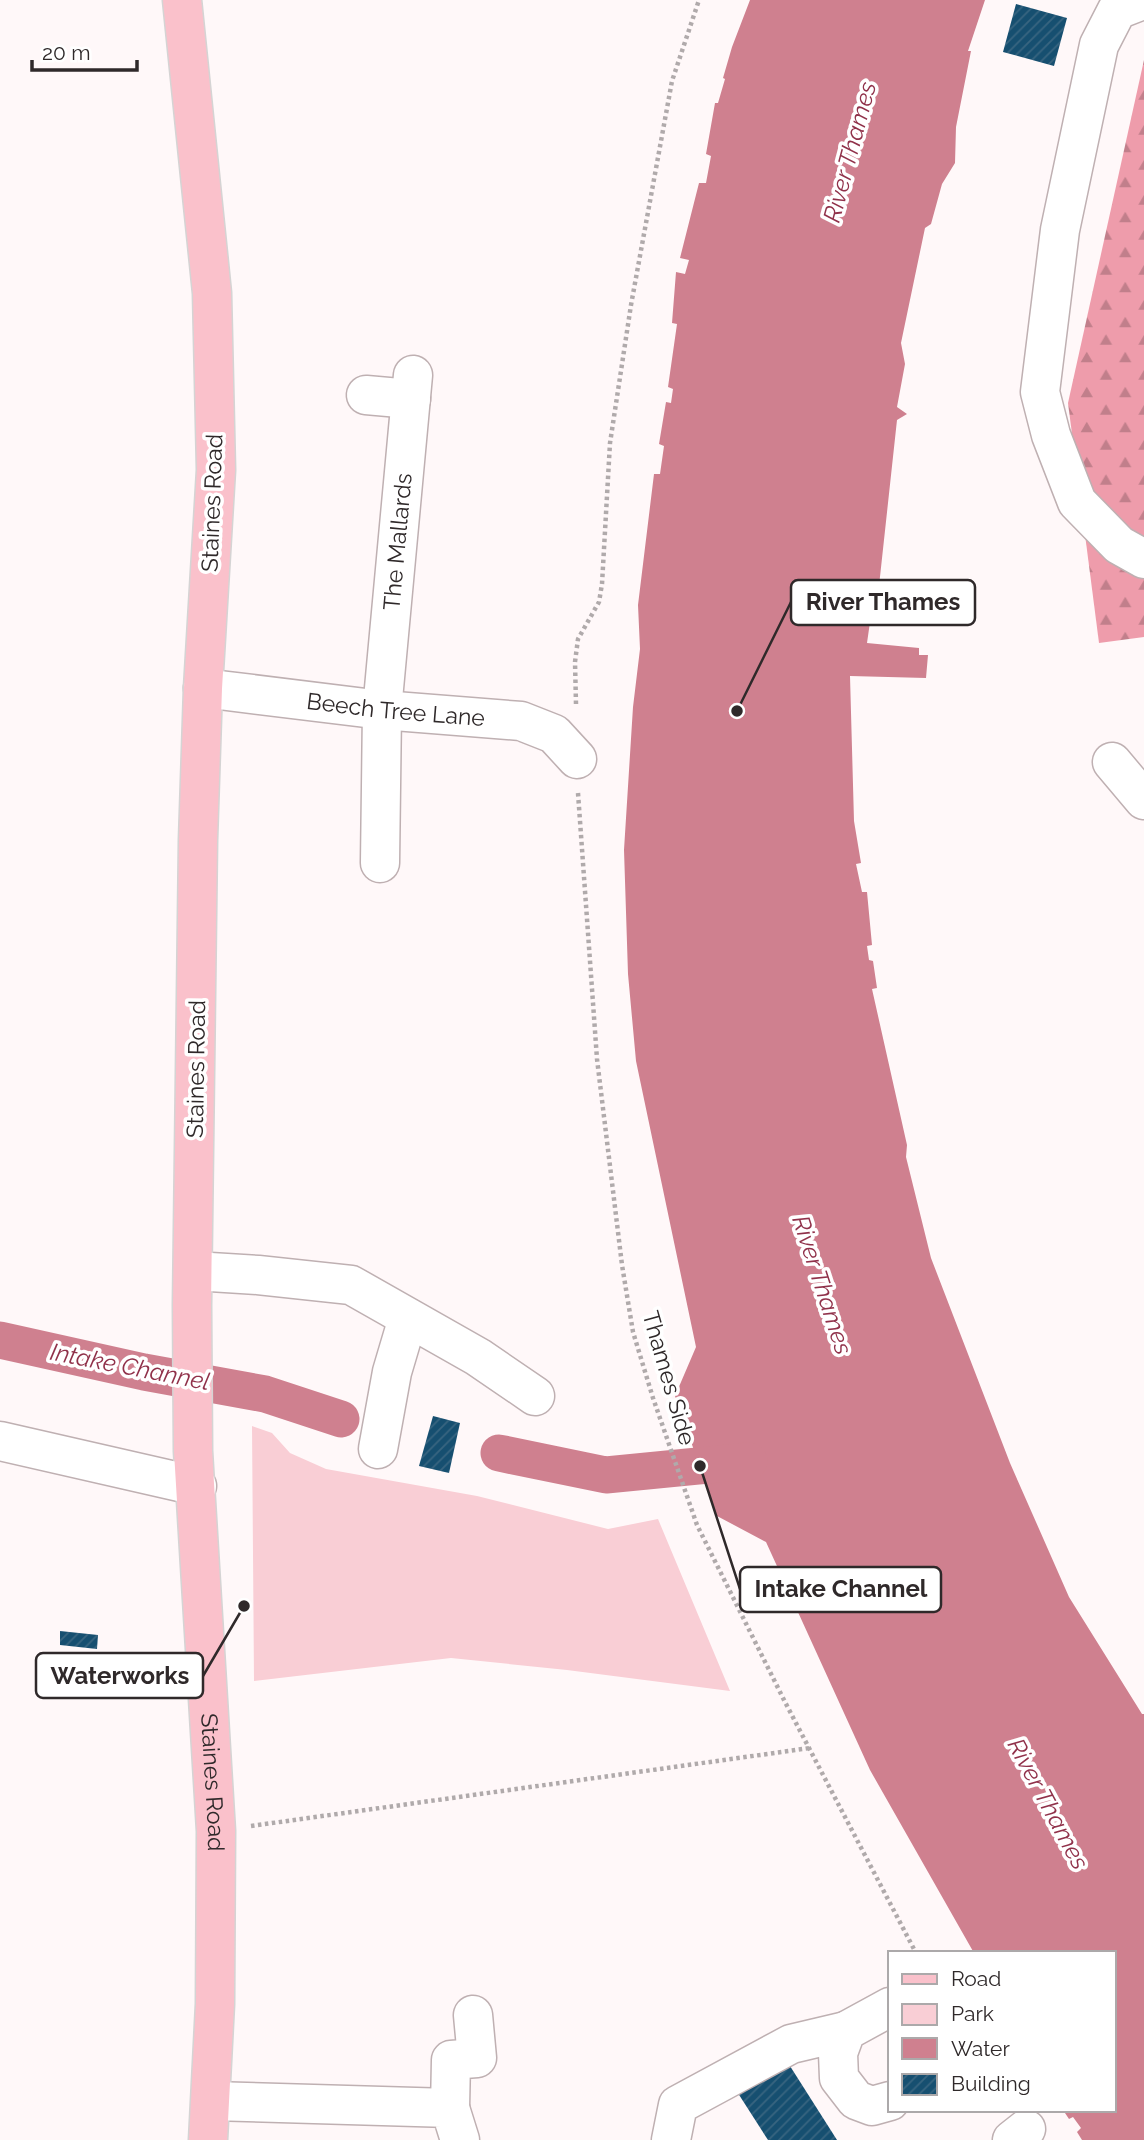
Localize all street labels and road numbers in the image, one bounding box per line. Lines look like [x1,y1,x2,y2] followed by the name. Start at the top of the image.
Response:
[196,434,227,572] street label: Staines Road
[377,472,417,611] street label: The Mallards
[305,687,486,731] street label: Beech Tree Lane
[181,1000,210,1138] street label: Staines Road
[637,1308,702,1448] street label: Thames Side
[196,1712,230,1851] street label: Staines Road

